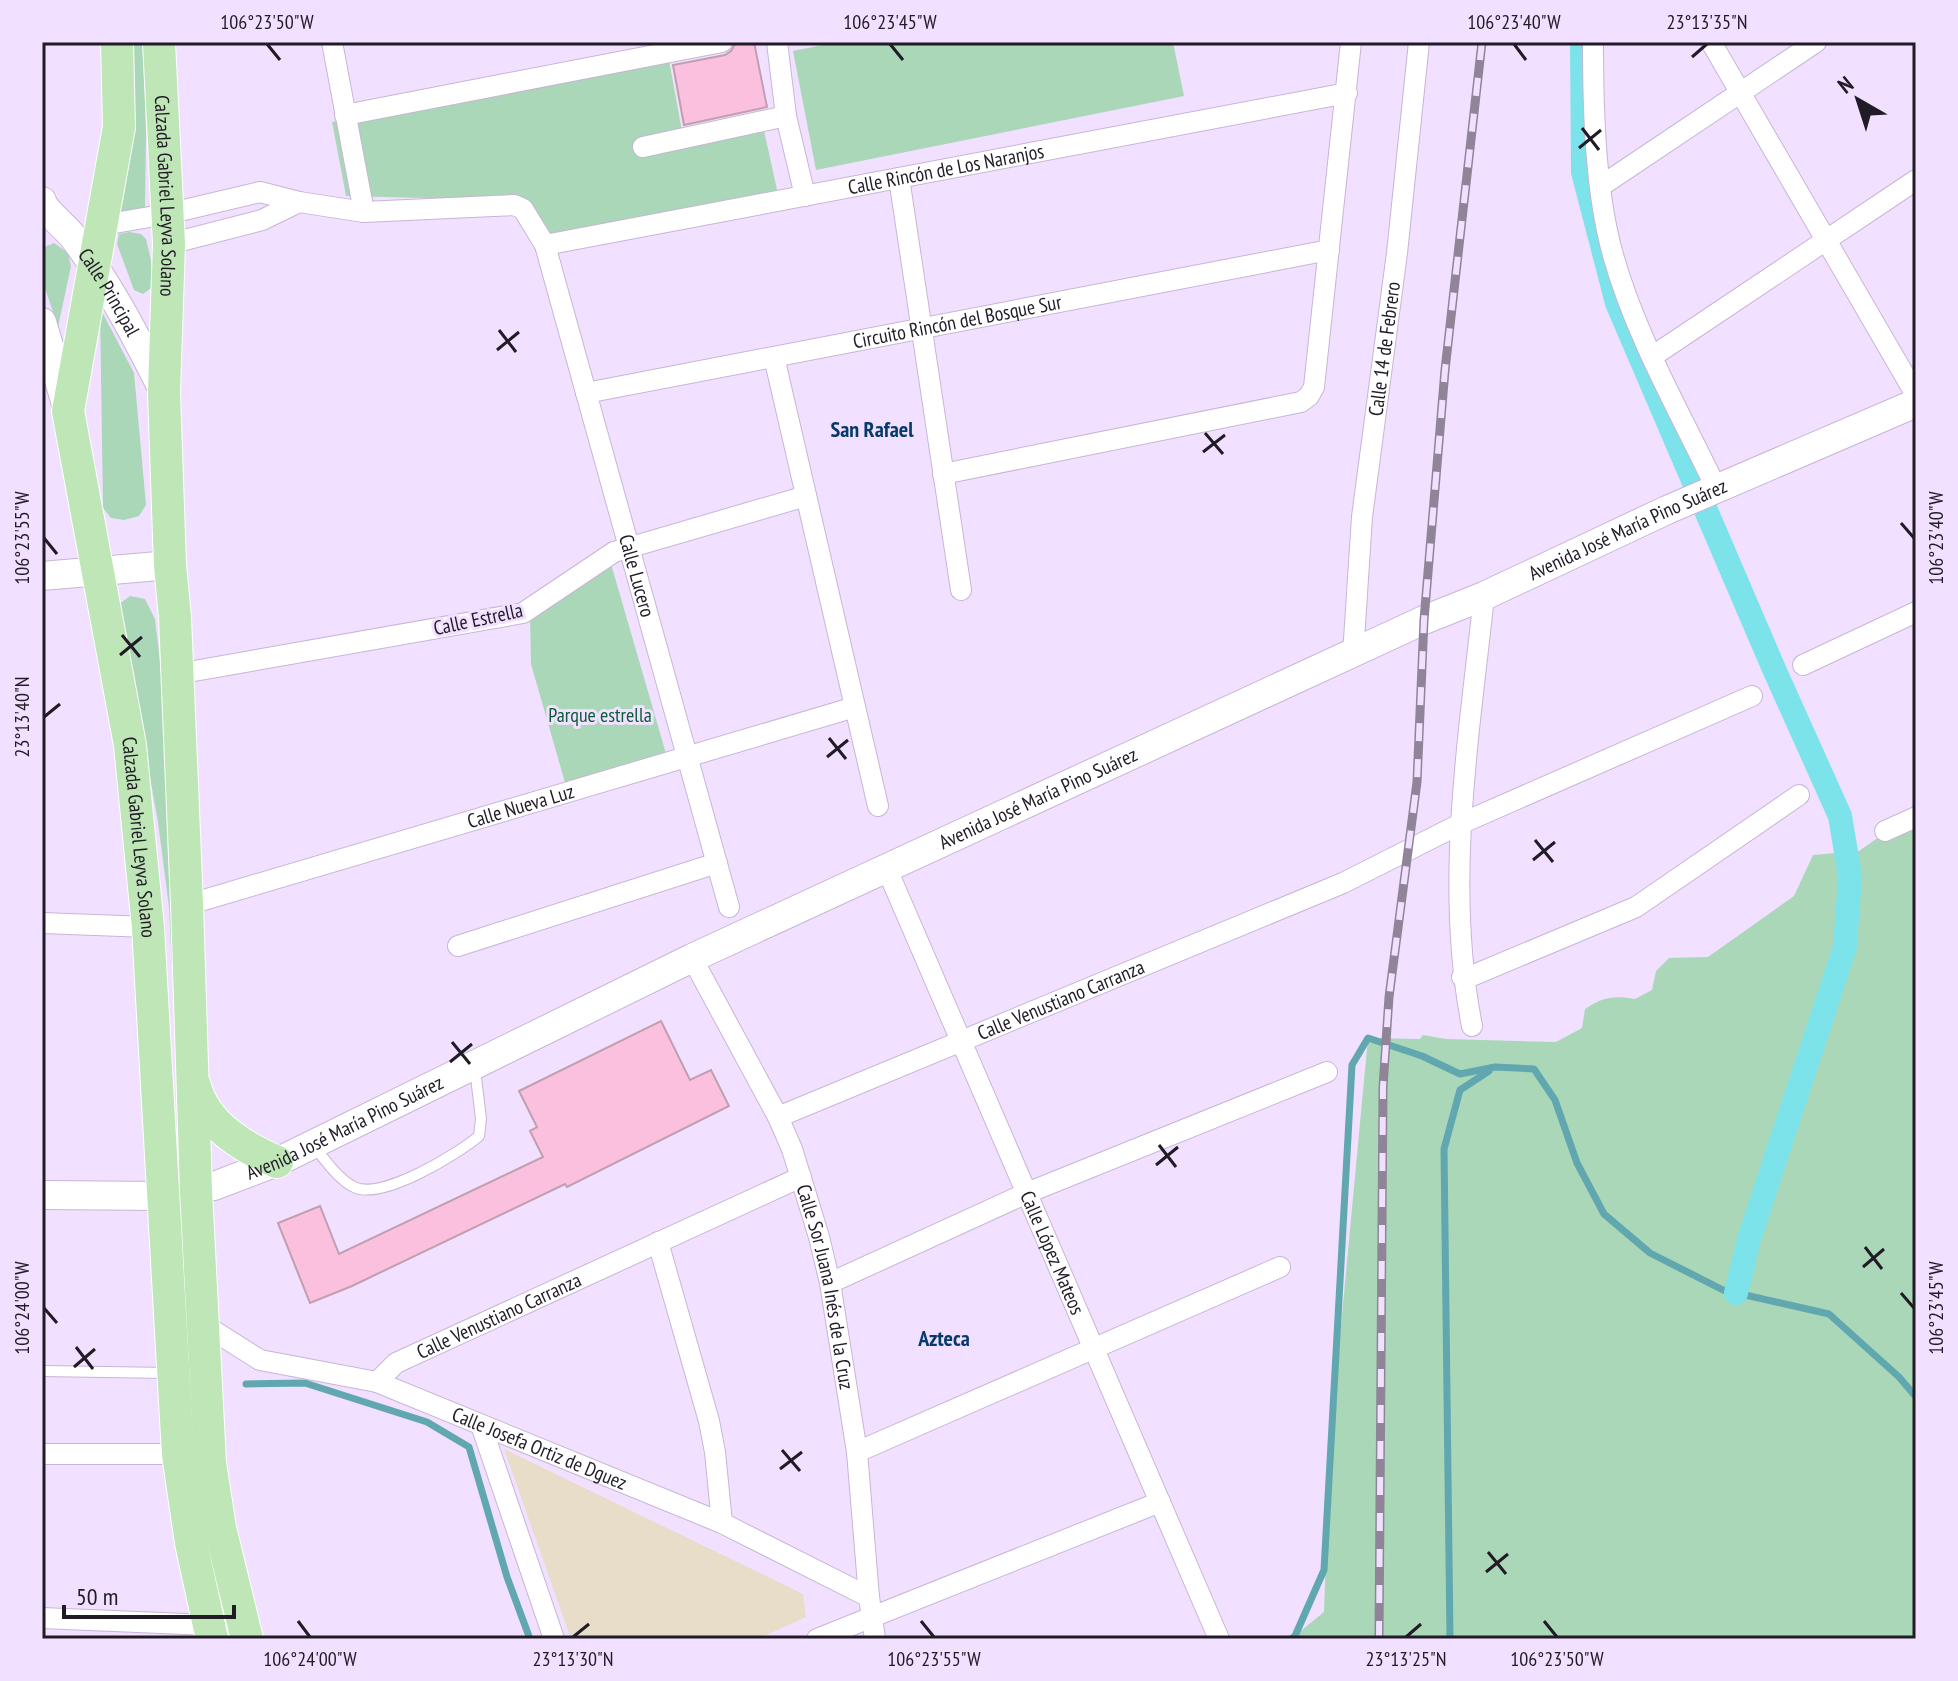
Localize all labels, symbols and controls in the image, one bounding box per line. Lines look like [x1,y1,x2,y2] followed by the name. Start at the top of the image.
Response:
[220,9,314,35] text: 106°23'50"W
[843,9,937,35] text: 106°23'45"W
[1467,9,1561,35] text: 106°23'40"W
[1667,9,1747,35] text: 23°13'35"N
[1818,60,1898,140] north arrow
[1832,70,1859,99] text: N
[149,94,182,297] street label: Calzada Gabriel Leyva Solano
[846,138,1046,200] street label: Calle Rincón de Los Naranjos
[72,243,146,341] street label: Calle Principal
[1363,280,1406,418] street label: Calle 14 de Febrero
[851,289,1064,354] street label: Circuito Rincón del Bosque Sur
[830,415,914,443] district label: San Rafael
[1524,473,1731,586] street label: Avenida José María Pino Suárez
[9,491,35,585] text: 106°23'55"W
[1923,491,1949,585] text: 106°23'40"W
[613,531,661,620] street label: Calle Lucero
[431,597,525,641] street label: Calle Estrella
[9,677,35,757] text: 23°13'40"N
[548,702,652,728] park label: Parque estrella
[116,735,162,938] street label: Calzada Gabriel Leyva Solano
[935,741,1141,855] street label: Avenida José María Pino Suárez
[464,778,577,834] street label: Calle Nueva Luz
[973,954,1148,1046] street label: Calle Venustiano Carranza
[242,1069,447,1186] street label: Avenida José María Pino Suárez
[791,1181,860,1391] street label: Calle Sor Juana Inés de la Cruz
[1014,1187,1091,1319] street label: Calle López Mateos
[9,1261,35,1355] text: 106°24'00"W
[1923,1261,1949,1355] text: 106°23'45"W
[412,1267,585,1365] street label: Calle Venustiano Carranza
[917,1324,970,1352] district label: Azteca
[448,1401,631,1496] street label: Calle Josefa Ortiz de Dguez
[64,1569,234,1619] scale bar
[76,1581,118,1612] text: 50 m
[263,1646,357,1672] text: 106°24'00"W
[533,1646,613,1672] text: 23°13'30"N
[887,1646,981,1672] text: 106°23'55"W
[1366,1646,1446,1672] text: 23°13'25"N
[1510,1646,1604,1672] text: 106°23'50"W

